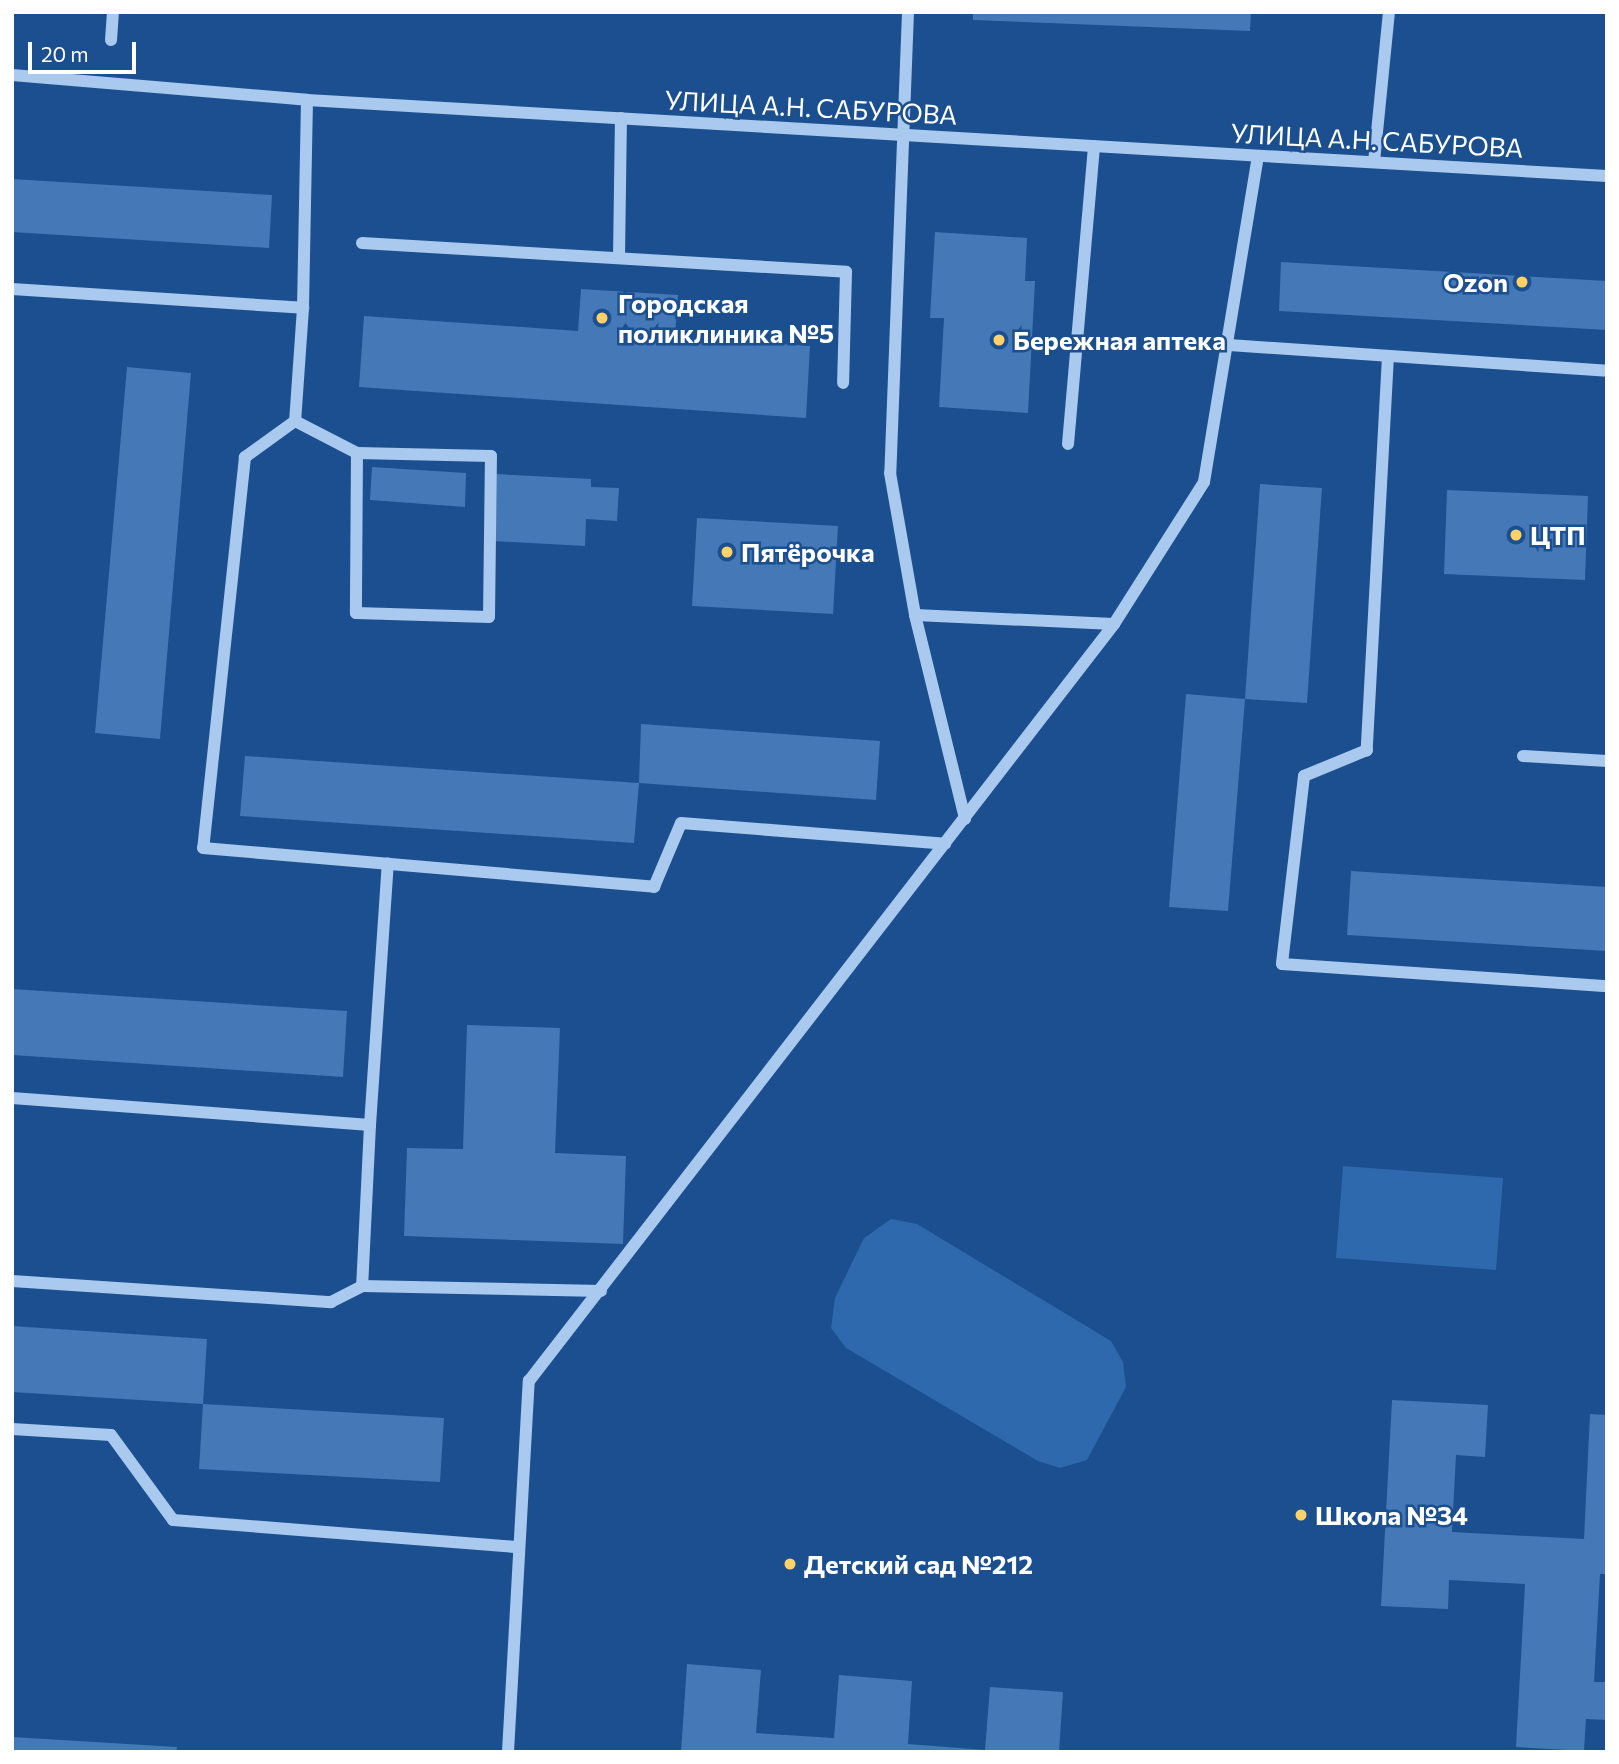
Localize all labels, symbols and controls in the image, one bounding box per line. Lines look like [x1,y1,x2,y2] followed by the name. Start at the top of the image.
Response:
[32,28,140,72] scale bar
[41,41,89,66] text: 20 m
[664,84,958,130] street label: УЛИЦА А.Н. САБУРОВА
[1230,117,1524,163] street label: УЛИЦА А.Н. САБУРОВА
[1443,266,1508,298] place label: Ozon
[1514,274,1530,290] marker: Ozon
[618,287,834,348] place label: Городская поликлиника №5
[592,308,612,328] marker: Городская поликлиника №5
[1013,324,1226,356] place label: Бережная аптека
[991,332,1007,348] marker: Бережная аптека
[1530,519,1586,551] place label: ЦТП
[1508,527,1524,543] marker: ЦТП
[741,536,874,568] place label: Пятёрочка
[719,544,735,560] marker: Пятёрочка
[1315,1499,1468,1531] place label: Школа №34
[1293,1507,1309,1523] marker: Школа №34
[804,1548,1033,1580] place label: Детский сад №212
[782,1556,798,1572] marker: Детский сад №212

